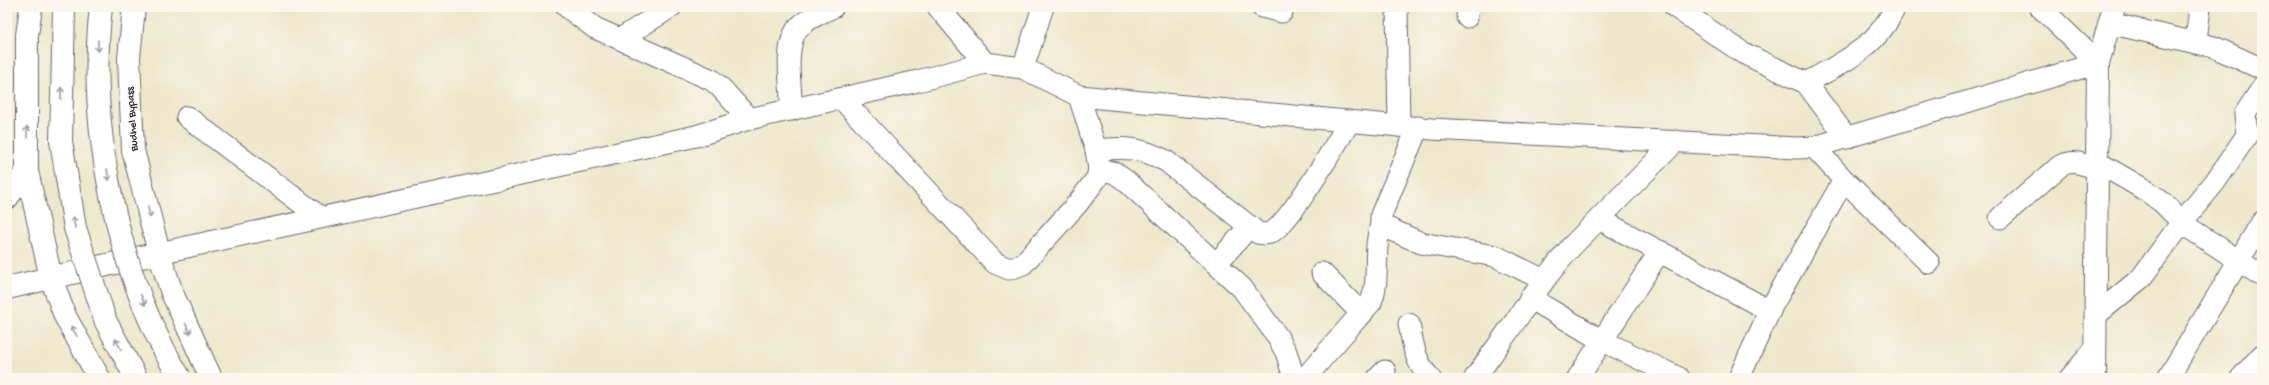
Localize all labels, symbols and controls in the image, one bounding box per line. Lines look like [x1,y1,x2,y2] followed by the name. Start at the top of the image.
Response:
[94,39,102,52] one-way arrow
[125,85,141,153] street label: Budhel Bypass
[58,87,65,100] one-way arrow
[23,126,31,139] one-way arrow
[104,168,112,181] one-way arrow
[145,205,153,218] one-way arrow
[70,216,78,229] one-way arrow
[140,294,147,306] one-way arrow
[185,322,192,334] one-way arrow
[69,326,77,338] one-way arrow
[113,338,121,350] one-way arrow

